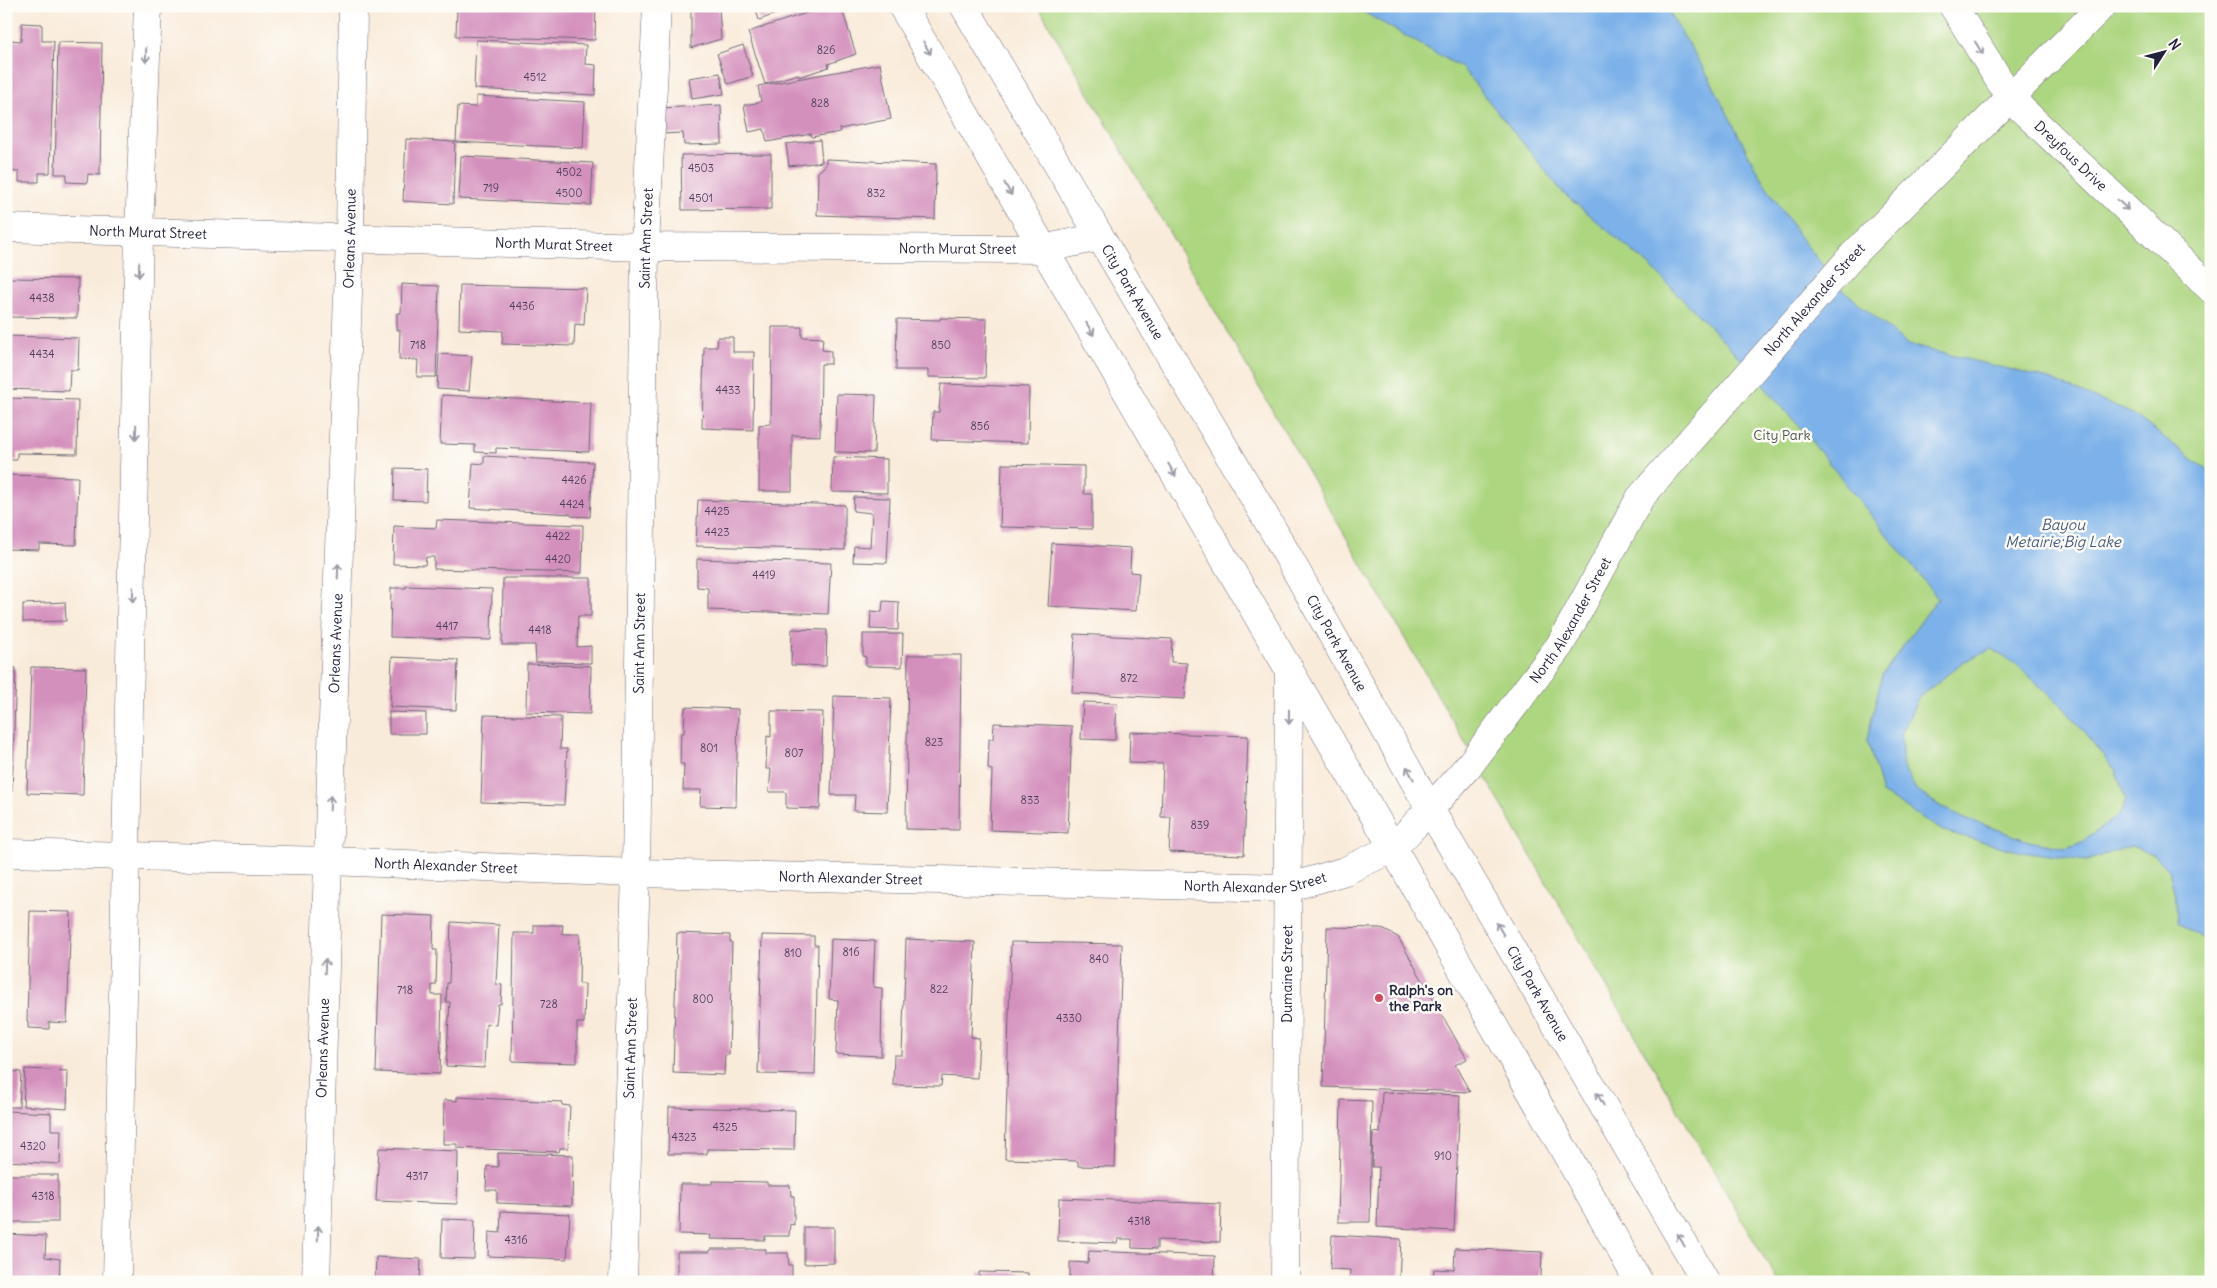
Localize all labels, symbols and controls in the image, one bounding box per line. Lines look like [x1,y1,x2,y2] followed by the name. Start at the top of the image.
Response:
[2140,28,2190,78] north arrow
[2164,35,2185,54] text: N
[1974,40,1984,54] one-way arrow
[922,41,932,55] one-way arrow
[817,43,835,57] house number: 826
[141,46,151,63] one-way arrow
[523,70,547,84] house number: 4512
[811,96,829,110] house number: 828
[2030,117,2111,195] street label: Dreyfous Drive
[688,161,714,175] house number: 4503
[556,165,582,179] house number: 4502
[483,181,499,195] house number: 719
[1003,182,1013,197] one-way arrow
[555,186,583,200] house number: 4500
[867,186,885,200] house number: 832
[635,187,657,289] street label: Saint Ann Street
[339,188,360,289] street label: Orleans Avenue
[689,191,713,205] house number: 4501
[2117,199,2129,211] one-way arrow
[89,221,207,243] street label: North Murat Street
[495,234,613,255] street label: North Murat Street
[899,239,1017,258] street label: North Murat Street
[1760,239,1869,359] street label: North Alexander Street
[1098,241,1168,343] street label: City Park Avenue
[134,262,143,278] one-way arrow
[29,291,55,305] house number: 4438
[509,299,535,313] house number: 4436
[1085,322,1095,337] one-way arrow
[410,338,426,352] house number: 718
[931,338,951,352] house number: 850
[29,347,55,361] house number: 4434
[715,383,741,397] house number: 4433
[970,419,990,433] house number: 856
[131,424,140,440] one-way arrow
[1753,426,1811,444] park label: City Park
[1168,462,1178,476] one-way arrow
[561,473,587,487] house number: 4426
[560,497,584,511] house number: 4424
[704,504,730,518] house number: 4425
[2005,515,2122,551] water label: Bayou Metairie;Big Lake
[705,525,730,539] house number: 4423
[546,529,570,543] house number: 4422
[545,552,571,566] house number: 4420
[1526,554,1615,687] street label: North Alexander Street
[334,563,343,579] one-way arrow
[752,568,776,582] house number: 4419
[128,587,137,603] one-way arrow
[630,592,649,694] street label: Saint Ann Street
[1302,592,1371,694] street label: City Park Avenue
[325,593,346,694] street label: Orleans Avenue
[436,619,459,633] house number: 4417
[528,623,552,637] house number: 4418
[1120,671,1138,685] house number: 872
[1284,709,1293,725] one-way arrow
[925,735,943,749] house number: 823
[700,741,718,755] house number: 801
[785,746,804,760] house number: 807
[1405,765,1415,780] one-way arrow
[1021,793,1039,807] house number: 833
[325,795,335,812] one-way arrow
[1191,818,1209,832] house number: 839
[374,854,518,877] street label: North Alexander Street
[778,867,923,889] street label: North Alexander Street
[1183,868,1329,897] street label: North Alexander Street
[1495,922,1505,936] one-way arrow
[1278,925,1296,1023] street label: Dumaine Street
[1503,942,1573,1044] street label: City Park Avenue
[842,945,860,959] house number: 816
[784,946,802,960] house number: 810
[1089,952,1109,966] house number: 840
[320,958,330,974] one-way arrow
[1389,981,1453,1015] place label: Ralph's on the Park
[930,982,948,996] house number: 822
[397,983,413,997] house number: 718
[693,992,713,1006] house number: 800
[1373,992,1385,1004] marker: Ralph's on the Park
[540,997,558,1011] house number: 728
[620,997,641,1099] street label: Saint Ann Street
[312,998,333,1098] street label: Orleans Avenue
[1056,1011,1082,1025] house number: 4330
[1594,1093,1604,1107] one-way arrow
[713,1120,737,1134] house number: 4325
[672,1130,696,1144] house number: 4323
[20,1139,46,1153] house number: 4320
[1434,1149,1452,1163] house number: 910
[406,1169,429,1183] house number: 4317
[31,1189,55,1203] house number: 4318
[1127,1214,1151,1228] house number: 4318
[313,1225,323,1242] one-way arrow
[504,1233,528,1247] house number: 4316
[1676,1233,1686,1247] one-way arrow

